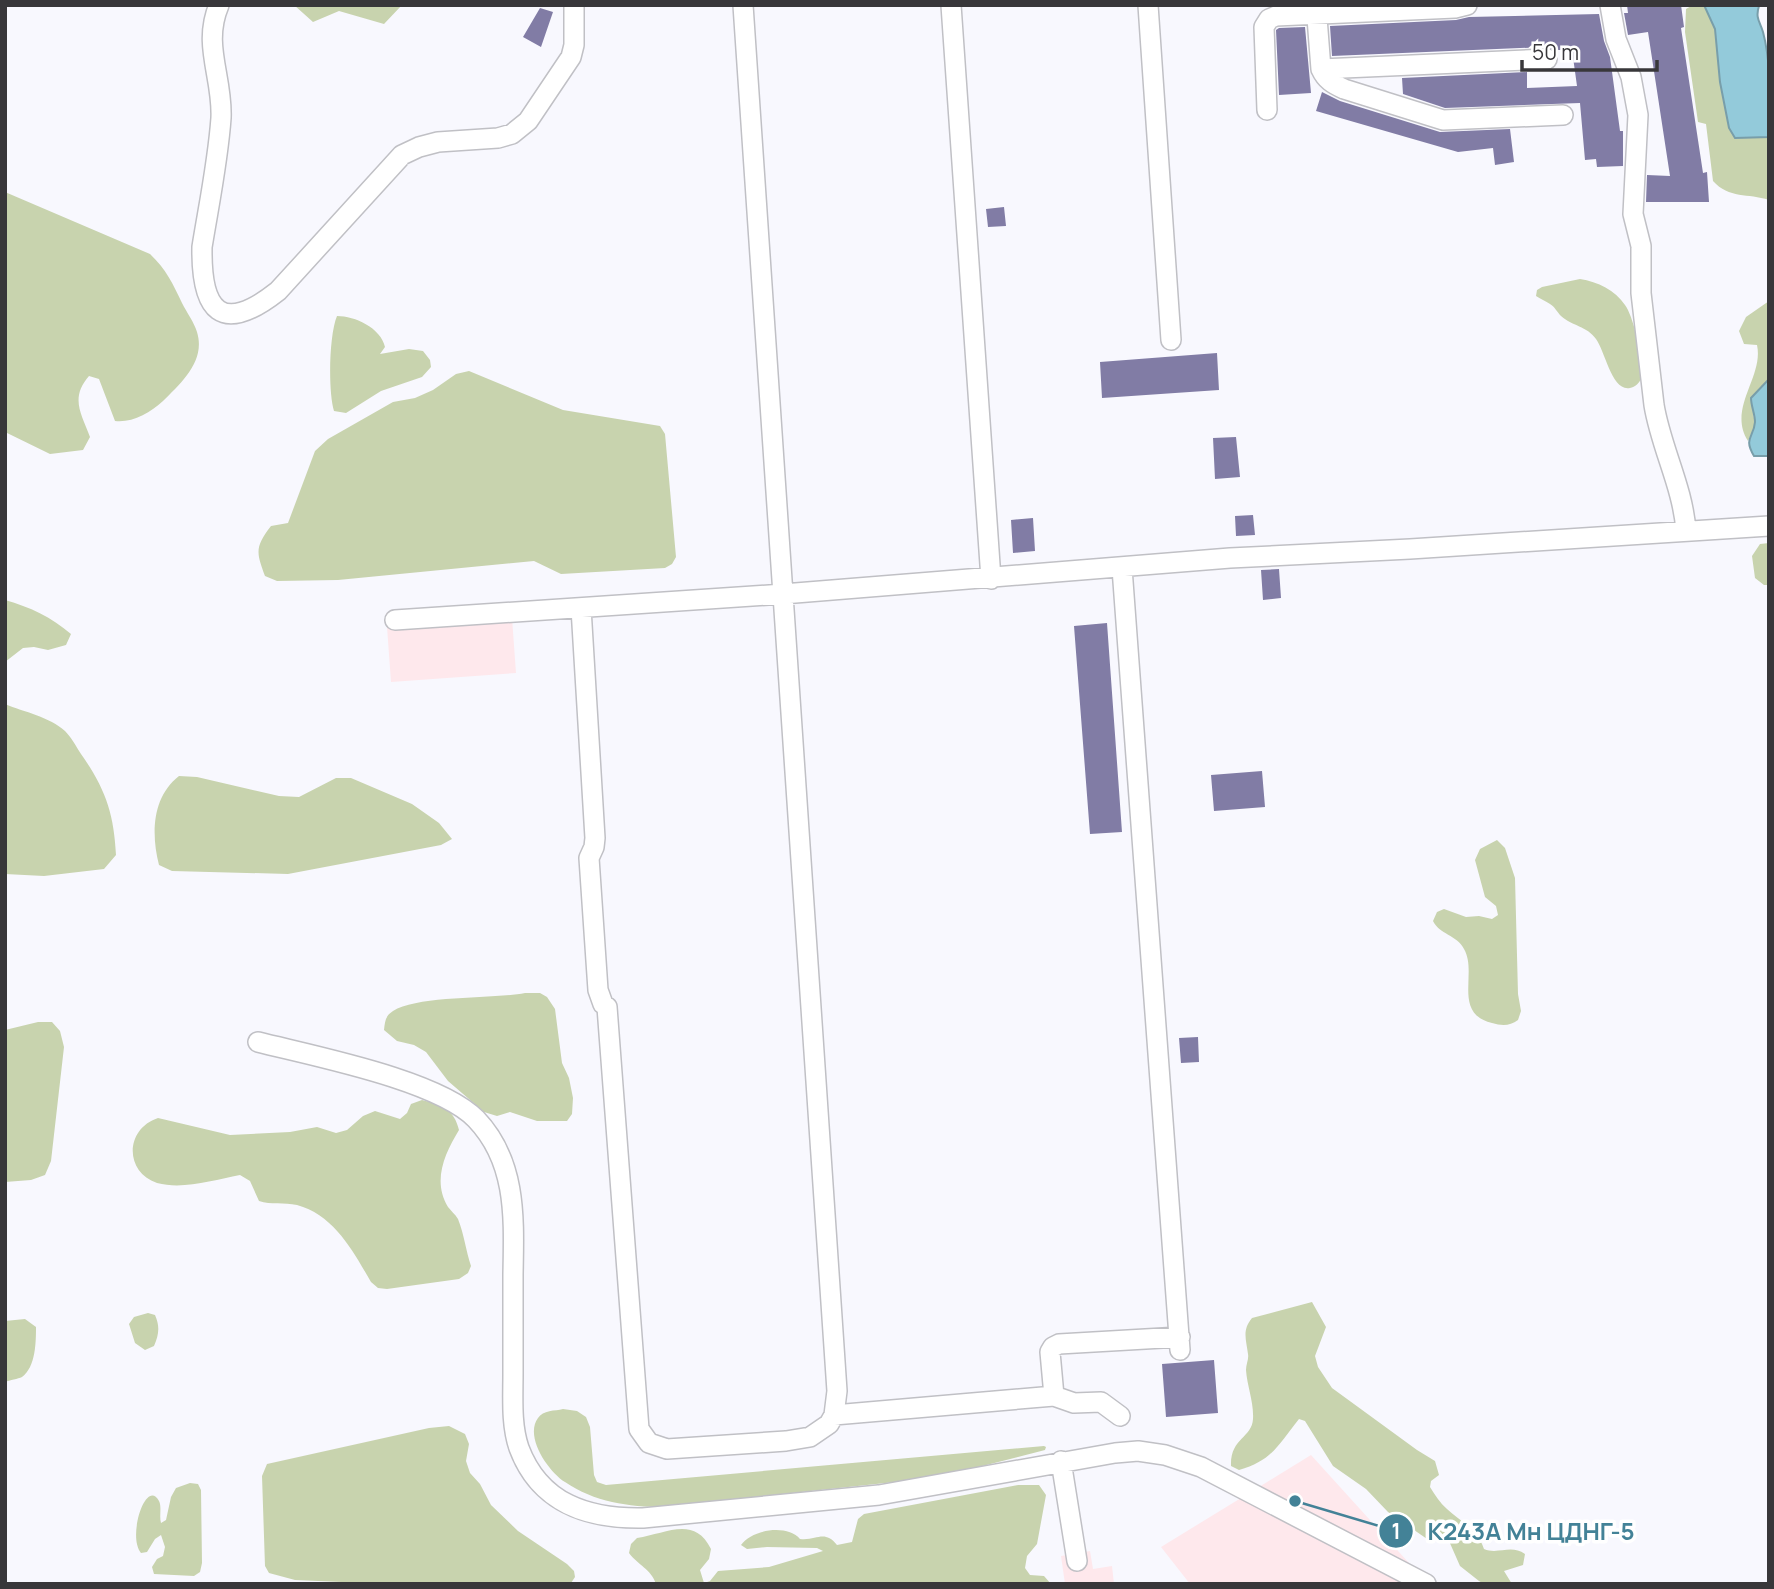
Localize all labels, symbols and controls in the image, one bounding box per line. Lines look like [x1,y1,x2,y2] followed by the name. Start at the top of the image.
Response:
[1522,28,1657,72] scale bar
[1532,38,1579,66] text: 50 m
[1378,1509,1649,1554] callout: К243А Мн ЦДНГ-5
[1427,1514,1635,1547] text: К243А Мн ЦДНГ-5
[1391,1517,1401,1545] text: 1

